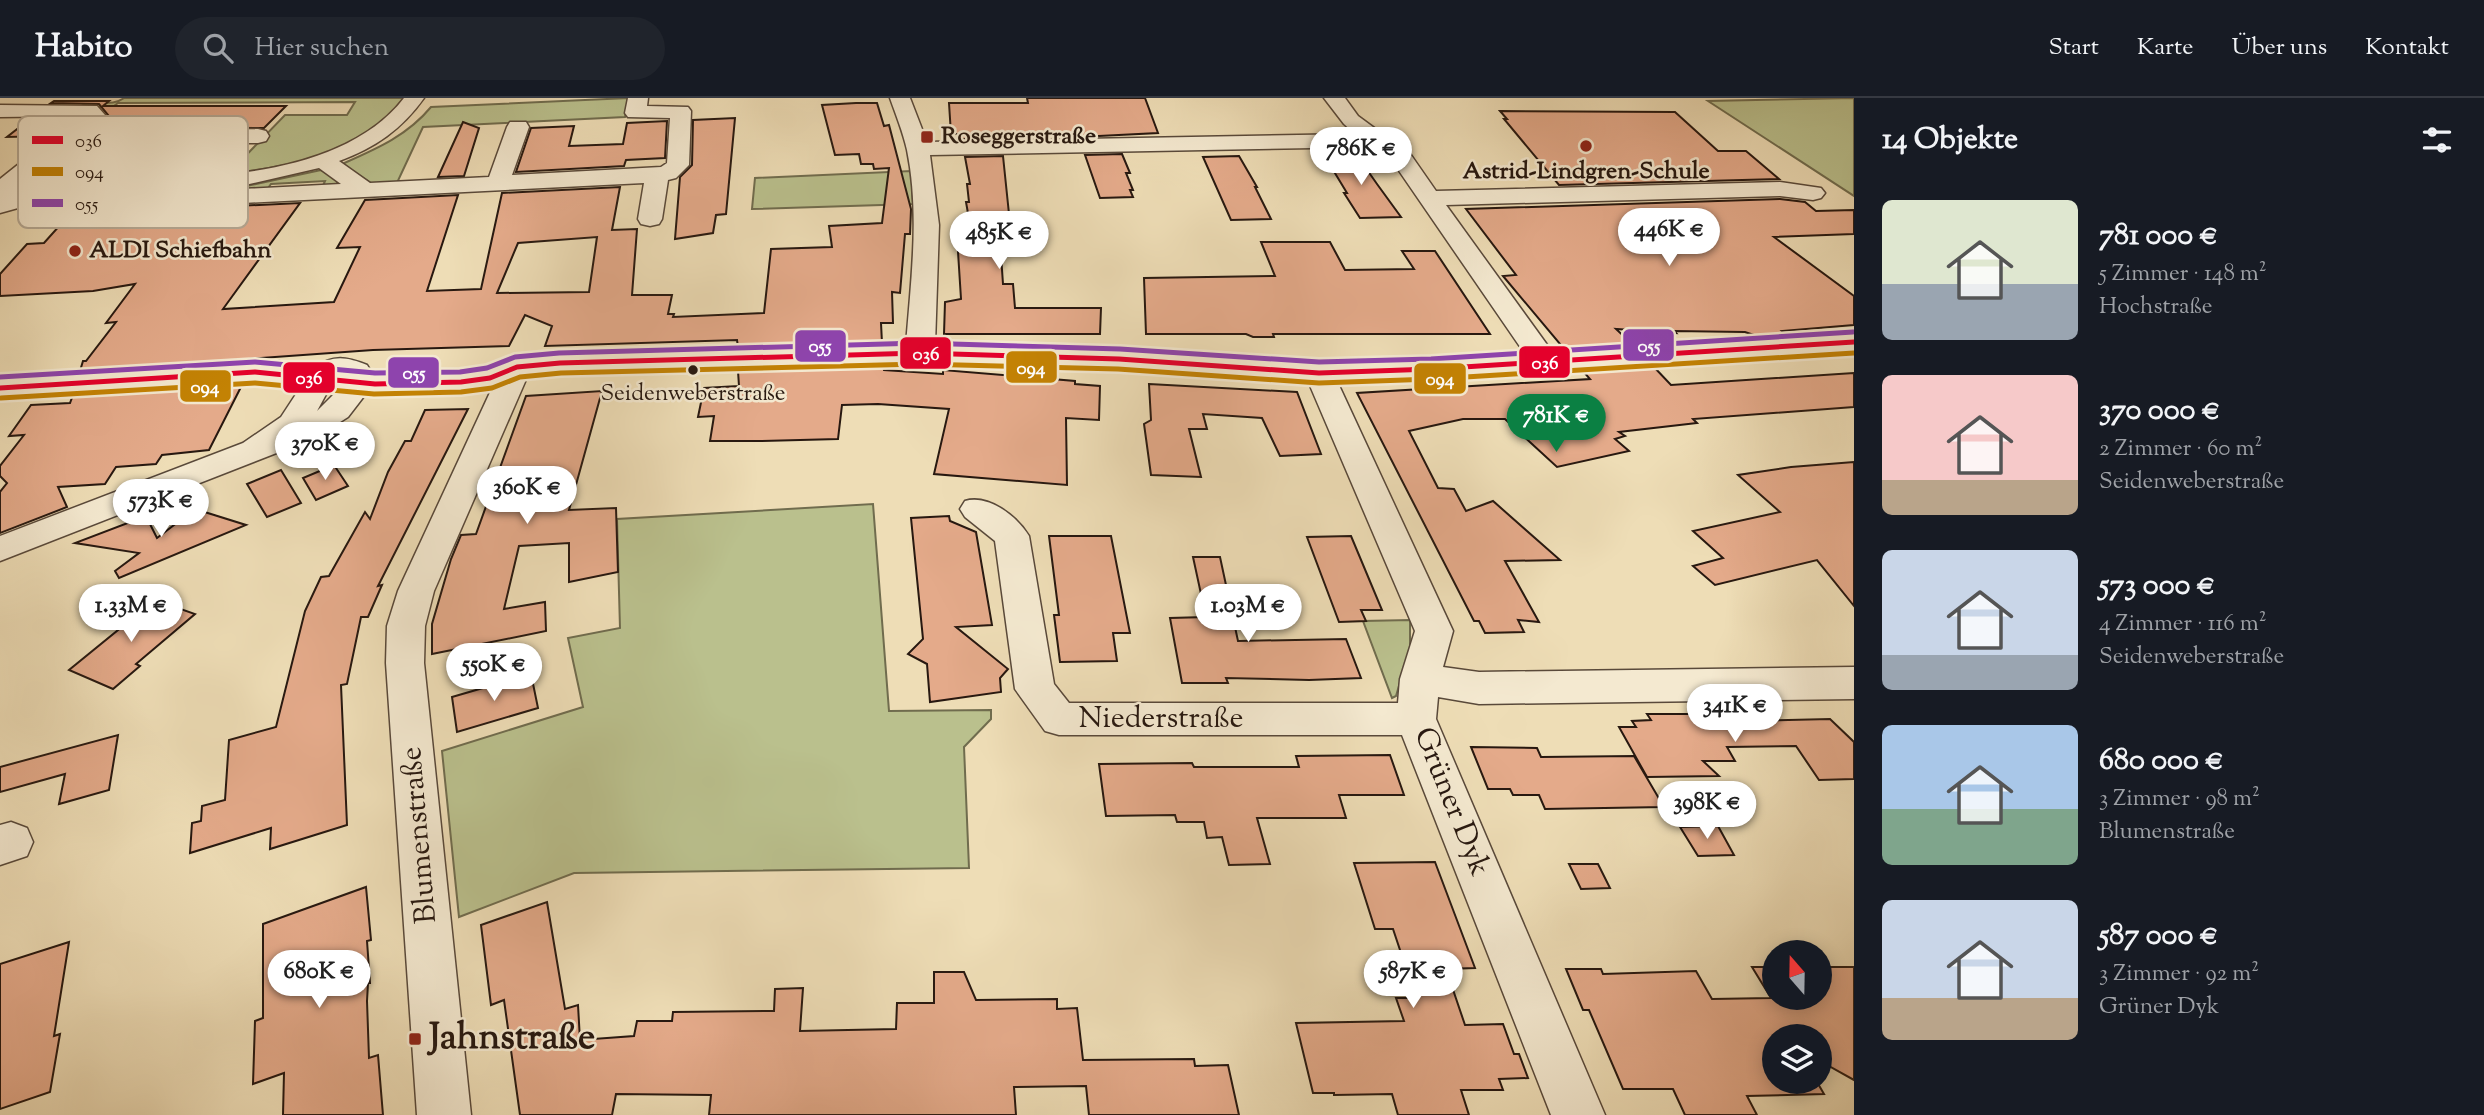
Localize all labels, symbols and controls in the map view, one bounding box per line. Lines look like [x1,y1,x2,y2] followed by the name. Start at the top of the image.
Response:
[175,17,665,80] search box
[35,24,133,72] text: Habito
[199,29,237,67] icon: search
[255,30,389,67] text: Hier suchen
[2048,31,2099,65] text: Start
[2137,31,2193,65] text: Karte
[2231,31,2327,65] text: Über uns
[2365,31,2449,65] text: Kontakt
[18,116,248,228] legend
[1882,119,2018,162] text: 14 Objekte
[941,120,1096,154] place label: Roseggerstraße
[2418,121,2456,159] icon: filters
[1304,127,1418,187] pin: 786K €
[75,129,102,156] text: 036
[919,129,935,145] marker: Roseggerstraße
[1326,133,1396,166] text: 786K €
[1578,138,1594,154] marker: Astrid-Lindgren-Schule
[1462,155,1710,189] place label: Astrid-Lindgren-Schule
[75,160,104,187] text: 094
[75,192,99,219] text: 055
[1612,208,1726,268] pin: 446K €
[942,212,1056,271] pin: 485K €
[1634,214,1704,247] text: 446K €
[2099,215,2218,258] text: 781 000 €
[966,217,1032,250] text: 485K €
[1938,228,2022,312] icon: home
[89,234,272,268] place label: ALDI Schiefbahn
[67,243,83,259] marker: ALDI Schiefbahn
[2099,258,2267,291] text: 5 Zimmer · 148 m²
[2099,291,2213,324] text: Hochstraße
[1622,328,1675,362] line badge: 055
[794,329,847,363] line badge: 055
[808,334,832,361] text: 055
[1637,334,1661,361] text: 055
[899,336,952,370] line badge: 036
[913,342,940,369] text: 036
[1518,345,1571,379] line badge: 036
[1005,350,1058,384] line badge: 094
[1532,351,1559,378] text: 036
[387,356,440,389] line badge: 055
[1017,356,1046,383] text: 094
[282,361,336,394] line badge: 036
[402,361,426,388] text: 055
[1413,362,1467,395] line badge: 094
[686,363,700,377] marker: Seidenweberstraße
[296,366,323,393] text: 036
[1426,367,1455,394] text: 094
[179,369,232,403] line badge: 094
[191,375,220,402] text: 094
[600,378,786,411] place label: Seidenweberstraße
[2099,390,2220,433] text: 370 000 €
[1499,394,1613,454] pin: 781K €
[1523,400,1589,433] text: 781K €
[1938,403,2022,487] icon: home
[268,422,382,482] pin: 370K €
[291,428,359,461] text: 370K €
[2099,433,2262,466] text: 2 Zimmer · 60 m²
[470,466,584,526] pin: 360K €
[2099,466,2284,499] text: Seidenweberstraße
[493,472,561,505] text: 360K €
[104,480,218,539] pin: 573K €
[129,485,193,518] text: 573K €
[2099,565,2215,608] text: 573 000 €
[1938,578,2022,662] icon: home
[66,584,196,644] pin: 1.33M €
[1183,584,1313,644] pin: 1.03M €
[95,590,167,623] text: 1.33M €
[1211,590,1285,623] text: 1.03M €
[2099,608,2266,641] text: 4 Zimmer · 116 m²
[2099,641,2284,674] text: Seidenweberstraße
[437,644,551,703] pin: 550K €
[462,649,526,682] text: 550K €
[1678,684,1792,744] pin: 341K €
[1703,690,1767,723] text: 341K €
[1079,698,1243,741] street label: Niederstraße
[1402,721,1500,883] street label: Grüner Dyk
[2099,740,2224,783] text: 680 000 €
[391,745,449,925] street label: Blumenstraße
[1938,753,2022,837] icon: home
[1650,782,1764,841] pin: 398K €
[2099,783,2260,816] text: 3 Zimmer · 98 m²
[1673,787,1741,820] text: 398K €
[2099,816,2235,849] text: Blumenstraße
[2099,915,2218,958] text: 587 000 €
[1938,928,2022,1012] icon: home
[1762,940,1832,1010] north arrow
[1762,940,1832,1094] map controls
[262,950,376,1010] pin: 680K €
[1356,950,1470,1010] pin: 587K €
[284,956,354,989] text: 680K €
[1380,956,1446,989] text: 587K €
[2099,958,2259,991] text: 3 Zimmer · 92 m²
[2099,991,2219,1024] text: Grüner Dyk
[426,1012,595,1066] place label: Jahnstraße
[1762,1024,1832,1094] button: layers
[407,1031,423,1047] marker: Jahnstraße

